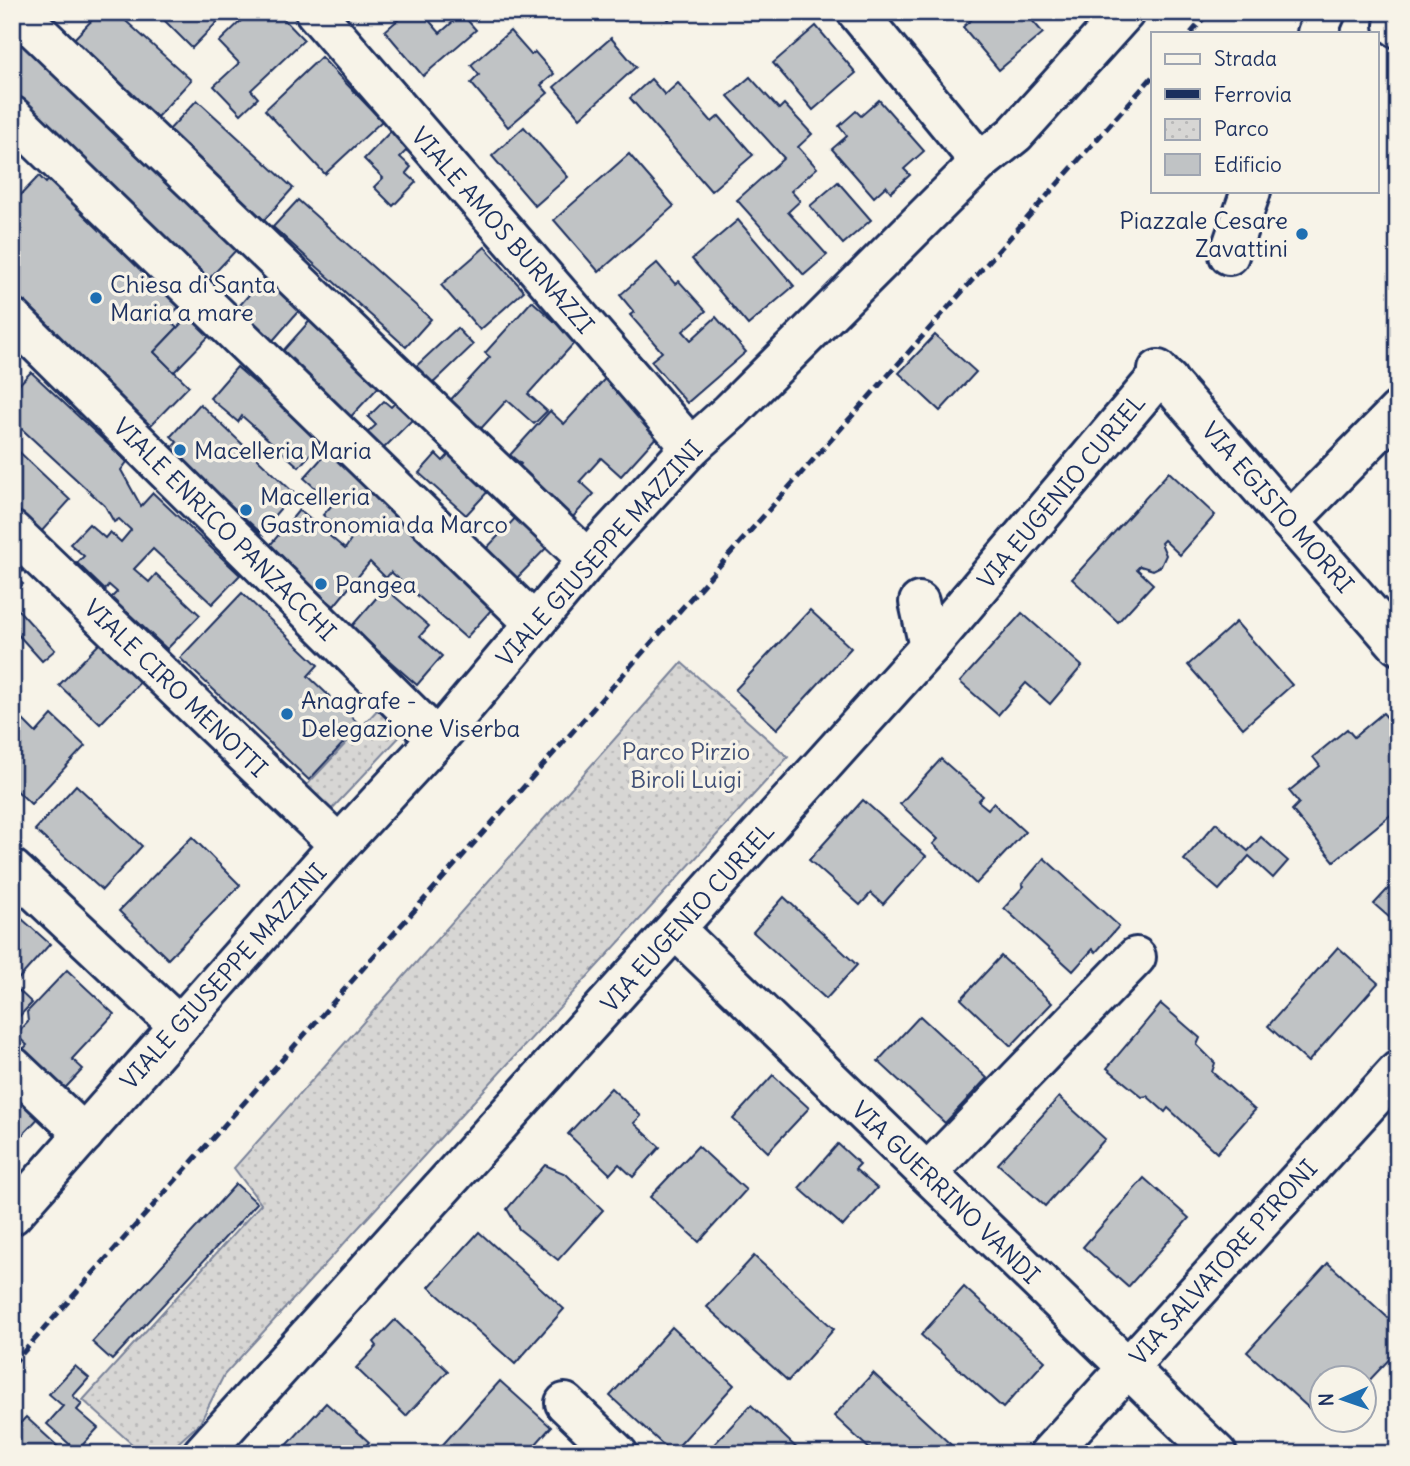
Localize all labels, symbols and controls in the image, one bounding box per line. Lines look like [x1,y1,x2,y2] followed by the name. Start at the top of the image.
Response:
[1151,32,1378,192] legend
[1214,45,1277,72] text: Strada
[1214,81,1292,108] text: Ferrovia
[1214,115,1269,142] text: Parco
[405,121,601,339] street label: VIALE AMOS BURNAZZI
[1214,151,1282,178] text: Edificio
[1119,205,1288,263] place label: Piazzale Cesare Zavattini
[1294,226,1310,242] marker: Piazzale Cesare Zavattini
[110,269,276,327] place label: Chiesa di Santa Maria a mare
[88,290,104,306] marker: Chiesa di Santa Maria a mare
[971,388,1151,594] street label: VIA EUGENIO CURIEL
[107,411,343,647] street label: VIALE ENRICO PANZACCHI
[1196,415,1360,599] street label: VIA EGISTO MORRI
[490,434,708,672] street label: VIALE GIUSEPPE MAZZINI
[194,435,372,465] place label: Macelleria Maria
[172,442,188,458] marker: Macelleria Maria
[260,481,508,539] place label: Macelleria Gastronomia da Marco
[238,502,254,518] marker: Macelleria Gastronomia da Marco
[335,569,416,599] place label: Pangea
[313,576,329,592] marker: Pangea
[78,593,274,783] street label: VIALE CIRO MENOTTI
[301,685,520,743] place label: Anagrafe - Delegazione Viserba
[279,706,295,722] marker: Anagrafe - Delegazione Viserba
[622,736,750,794] park label: Parco Pirzio Biroli Luigi
[594,816,780,1018] street label: VIA EUGENIO CURIEL
[114,857,332,1095] street label: VIALE GIUSEPPE MAZZINI
[846,1095,1046,1289] street label: VIA GUERRINO VANDI
[1123,1153,1323,1371] street label: VIA SALVATORE PIRONI
[1308,1364,1378,1434] north arrow
[1314,1393,1338,1407] text: N

